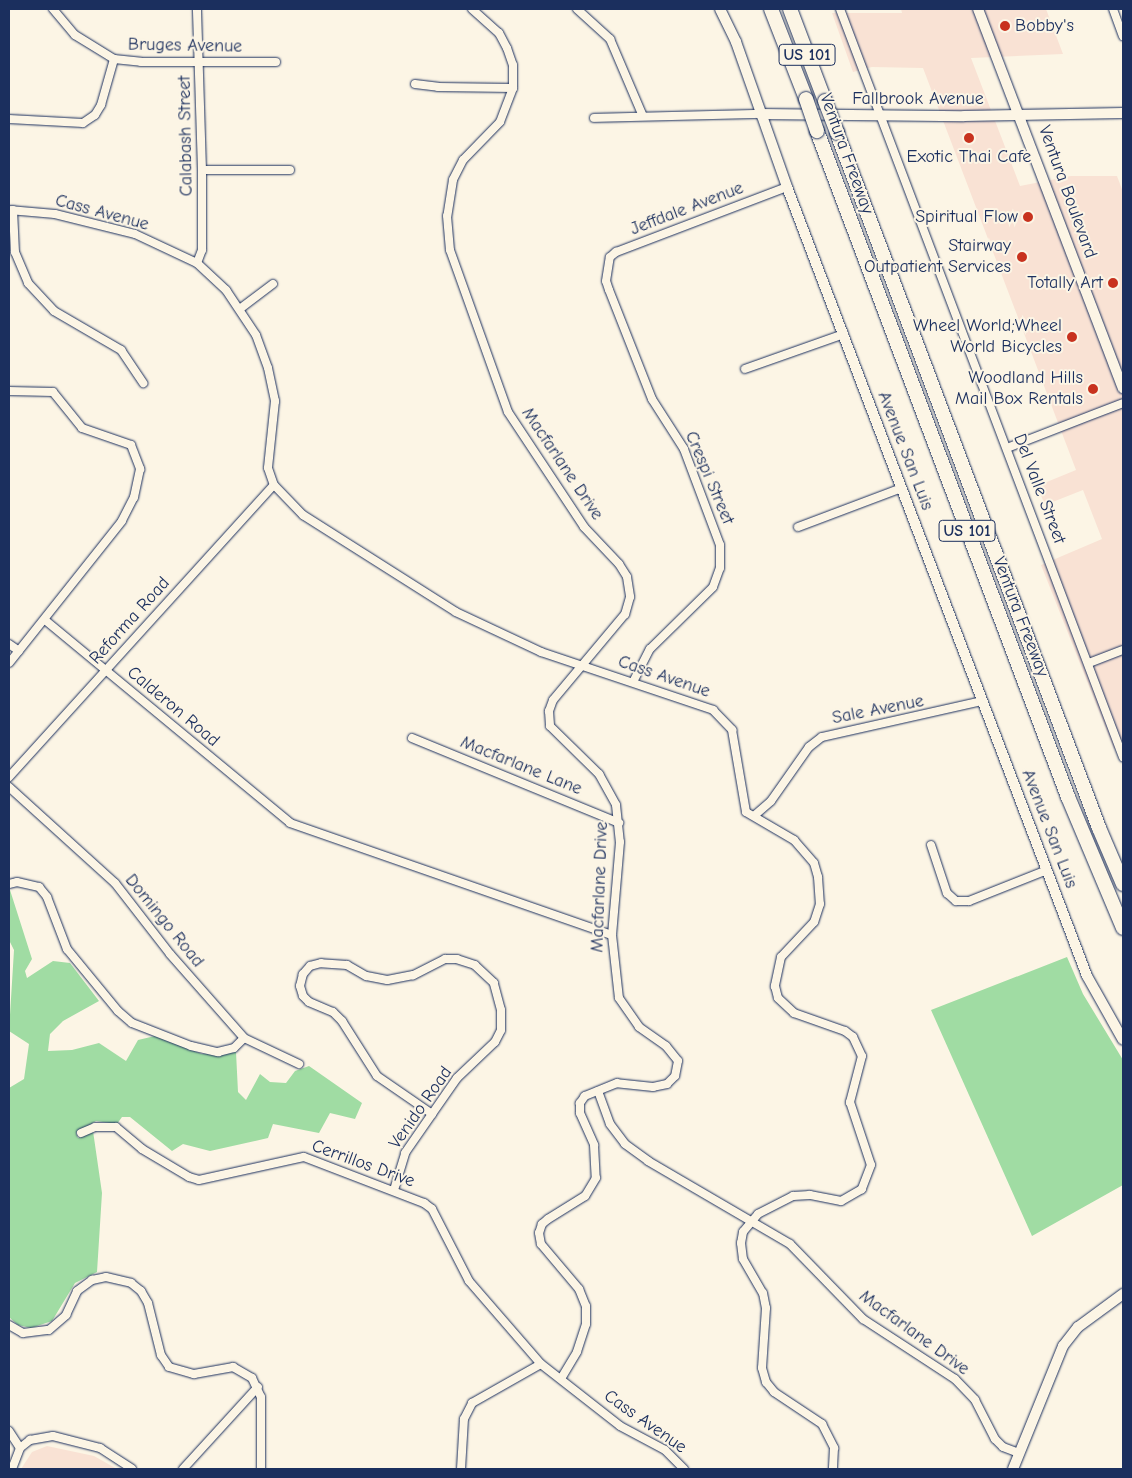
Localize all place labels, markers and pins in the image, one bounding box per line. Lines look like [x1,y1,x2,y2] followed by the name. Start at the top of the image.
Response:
[1015,15,1074,37] place label: Bobby's
[999,20,1011,32] marker: Bobby's
[963,132,975,144] marker: Exotic Thai Cafe
[907,146,1031,168] place label: Exotic Thai Cafe
[915,206,1018,228] place label: Spiritual Flow
[1022,211,1034,223] marker: Spiritual Flow
[864,236,1011,278] place label: Stairway Outpatient Services
[1015,250,1029,264] marker: Stairway Outpatient Services
[1027,272,1103,294] place label: Totally Art
[1107,277,1119,289] marker: Totally Art
[913,316,1062,358] place label: Wheel World;Wheel World Bicycles
[1066,331,1078,343] marker: Wheel World;Wheel World Bicycles
[955,368,1083,410] place label: Woodland Hills Mail Box Rentals
[1087,383,1099,395] marker: Woodland Hills Mail Box Rentals

